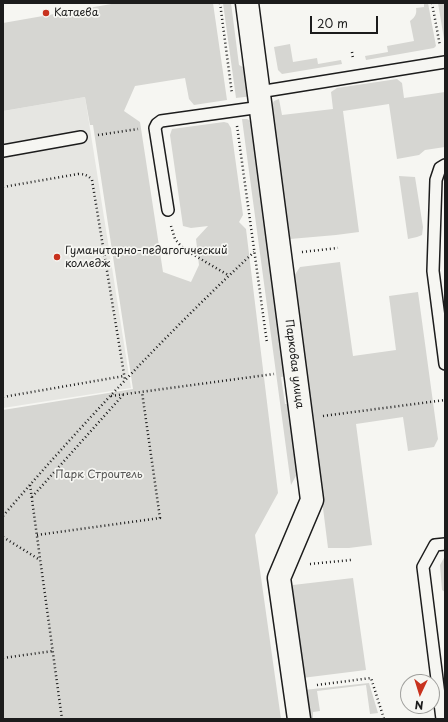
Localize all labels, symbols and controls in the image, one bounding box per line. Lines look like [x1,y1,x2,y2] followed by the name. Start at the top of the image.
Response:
[54,6,99,20] place label: Катаева
[41,8,51,18] marker: Катаева
[312,8,380,34] scale bar
[317,14,348,32] text: 20 m
[65,244,228,270] place label: Гуманитарно-педагогический колледж
[52,252,62,262] marker: Гуманитарно-педагогический колледж
[282,319,306,409] street label: Парковая улица
[55,468,143,482] park label: Парк Строитель
[400,674,440,714] north arrow
[414,697,424,714] text: N

